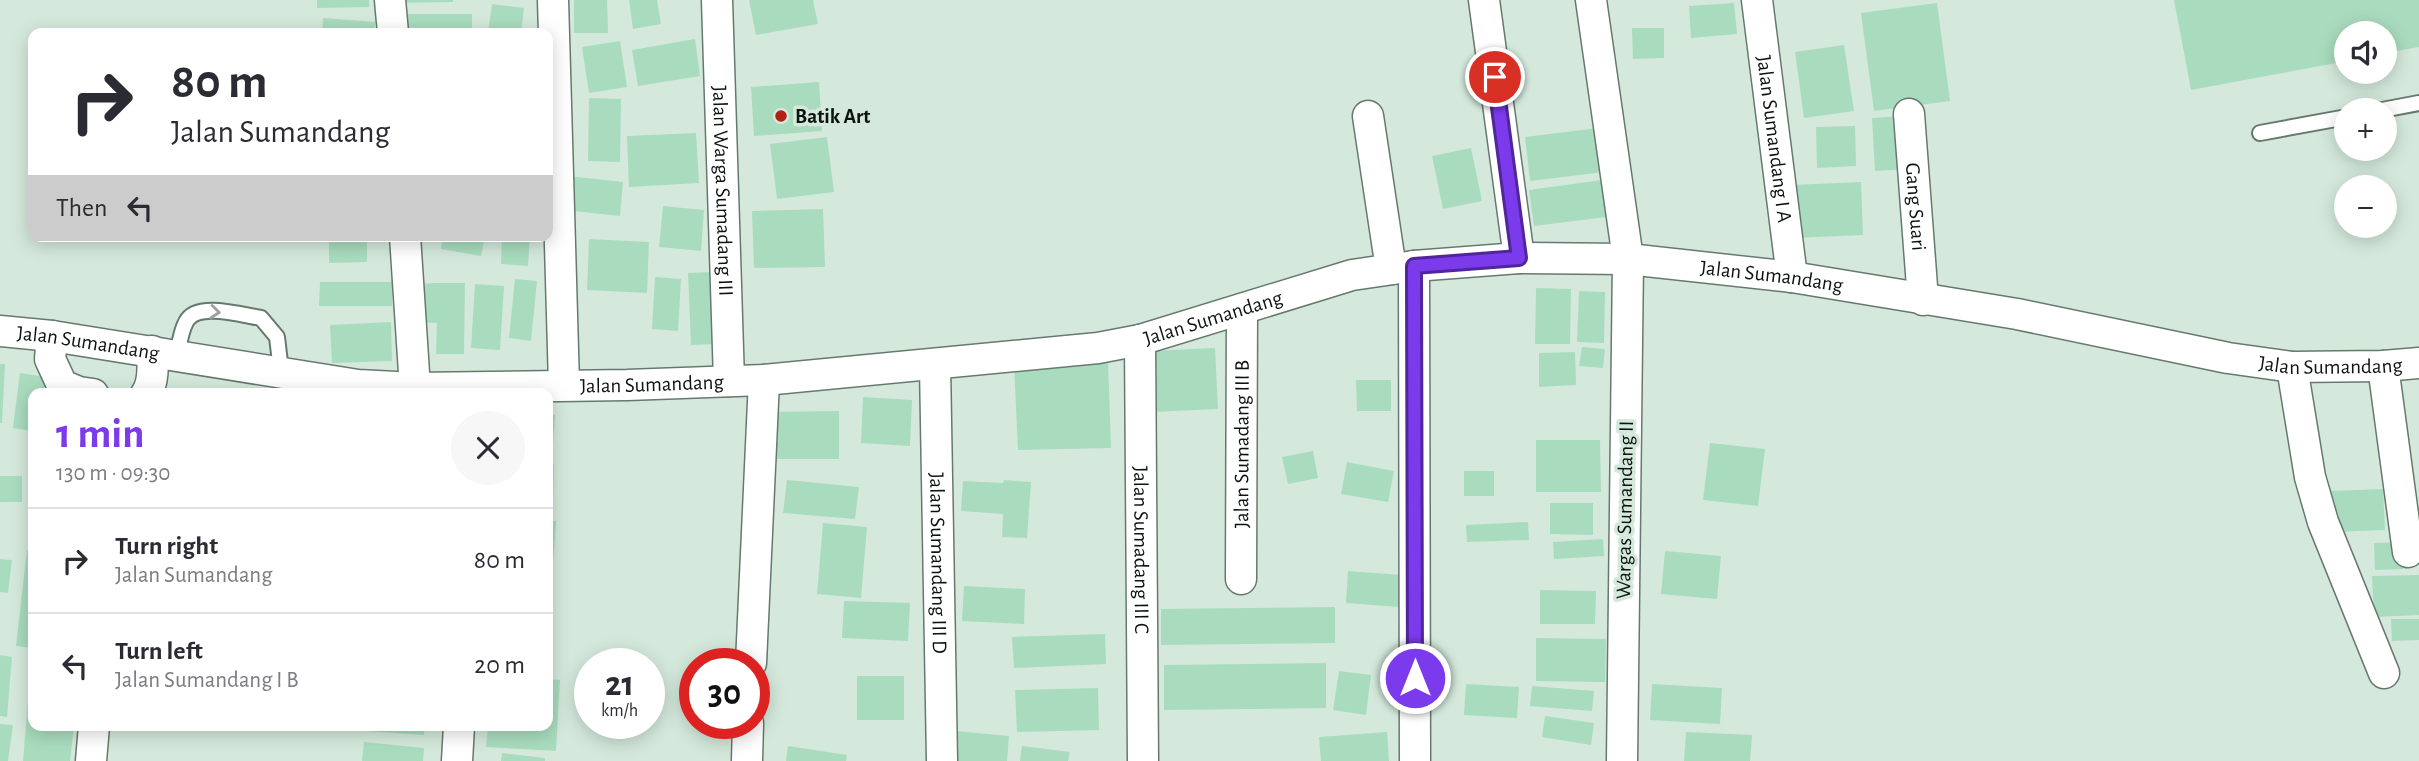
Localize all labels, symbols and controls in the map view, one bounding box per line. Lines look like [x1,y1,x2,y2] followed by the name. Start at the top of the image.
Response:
[2334,21,2397,238] map controls
[2334,21,2397,84] button: sound
[1465,47,1525,107] pin
[1754,54,1796,224] street label: Jalan Sumandang I A
[56,56,147,147] icon: right
[171,58,268,107] text: 80 m
[1476,58,1514,96] icon: arrive
[709,85,737,297] street label: Jalan Warga Sumadang III
[2334,98,2397,161] button: +
[795,106,870,127] place label: Batik Art
[773,108,789,124] marker: Batik Art
[171,116,390,148] text: Jalan Sumandang
[1902,162,1930,252] street label: Gang Suari
[2334,175,2397,238] button: −
[121,189,159,227] icon: left
[56,195,107,221] text: Then
[1699,257,1845,296] street label: Jalan Sumandang
[1141,286,1286,349] street label: Jalan Sumandang
[210,304,221,319] one-way arrow
[16,322,162,364] street label: Jalan Sumandang
[2257,352,2404,378] street label: Jalan Sumandang
[1231,360,1252,528] street label: Jalan Sumadang III B
[580,371,725,396] street label: Jalan Sumandang
[451,411,525,485] button: close
[56,413,145,455] text: 1 min
[1613,421,1637,599] street label: Wargas Sumandang II
[56,462,170,485] text: 130 m · 09:30
[1130,466,1153,634] street label: Jalan Sumadang III C
[926,472,951,654] street label: Jalan Sumandang III D
[115,533,218,559] text: Turn right
[56,542,94,580] icon: right
[474,547,525,573] text: 80 m
[115,564,272,587] text: Jalan Sumandang
[115,638,203,664] text: Turn left
[1378,641,1452,715] position arrow
[56,647,94,685] icon: left
[679,648,770,739] speed limit sign: 30
[474,652,525,678] text: 20 m
[605,667,634,702] text: 21
[115,669,299,692] text: Jalan Sumandang I B
[601,702,638,720] text: km/h

